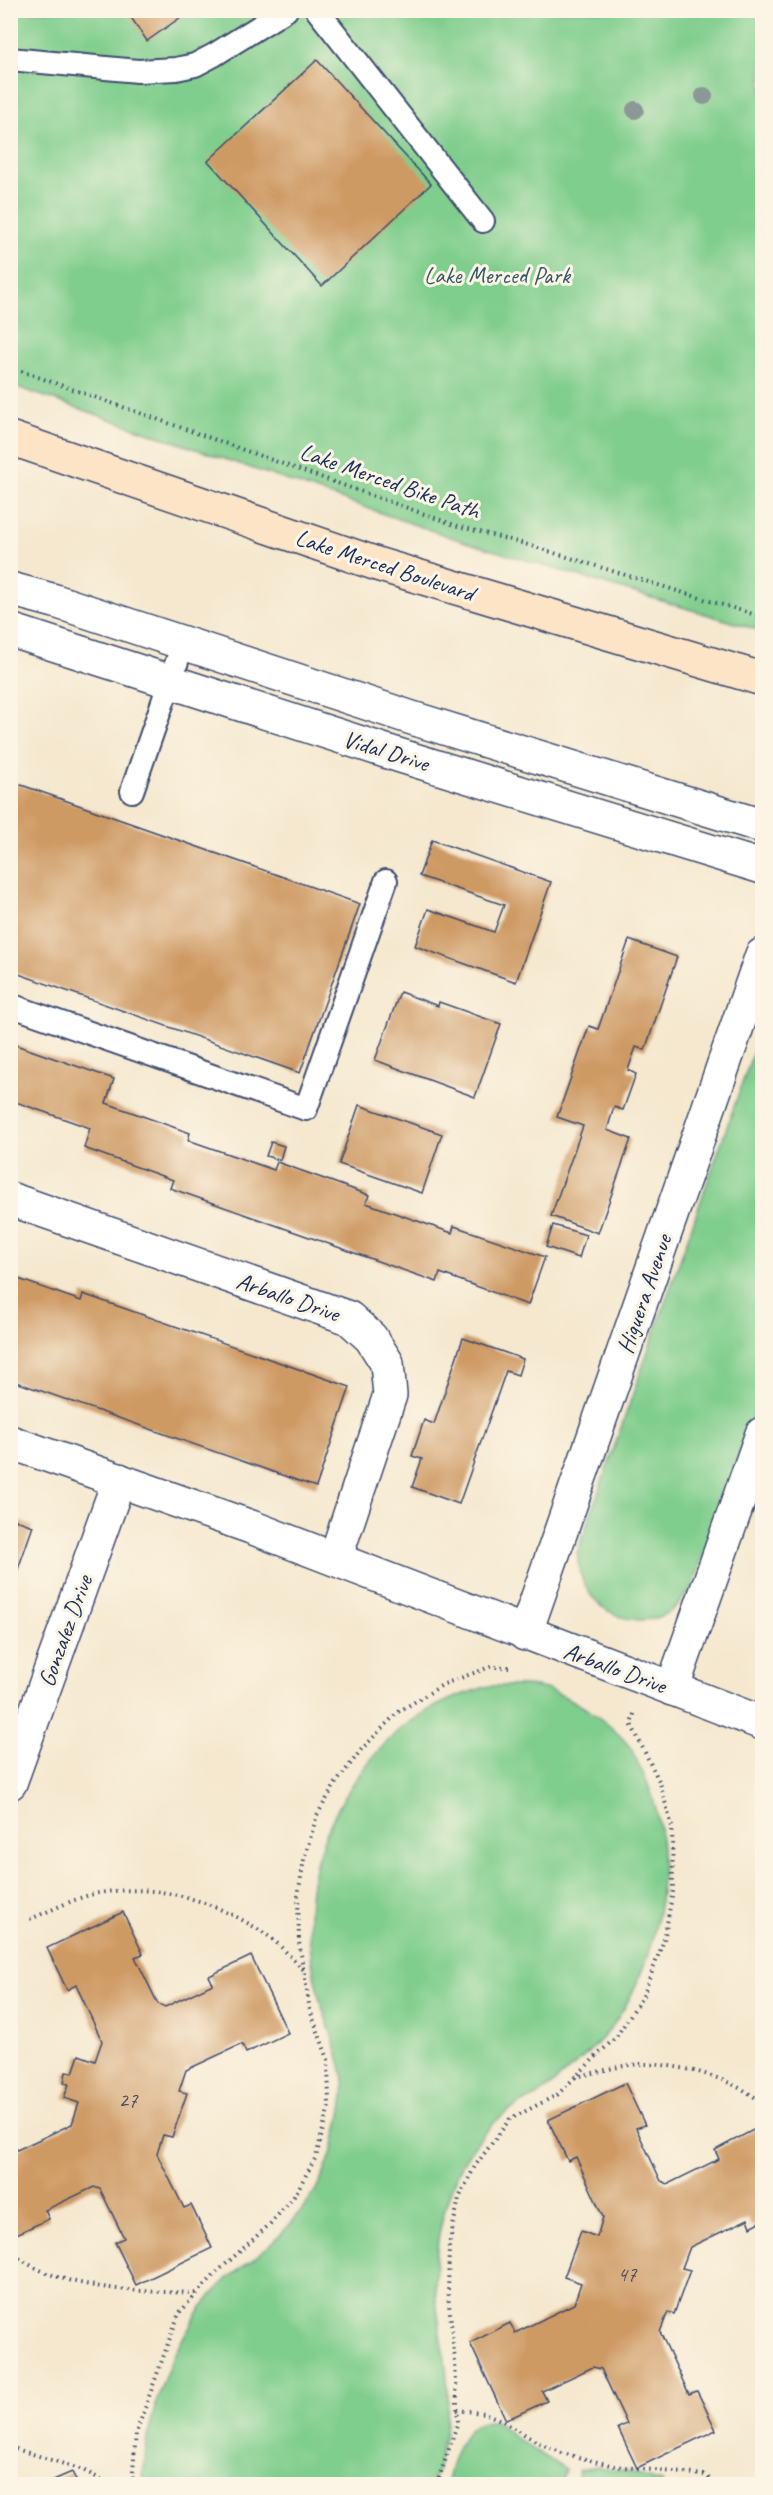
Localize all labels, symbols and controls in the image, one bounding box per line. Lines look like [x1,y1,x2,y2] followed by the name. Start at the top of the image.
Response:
[424,260,572,290] park label: Lake Merced Park
[296,436,486,526] street label: Lake Merced Bike Path
[292,522,482,609] street label: Lake Merced Boulevard
[340,724,435,779] street label: Vidal Drive
[610,1229,679,1357] street label: Higuera Avenue
[233,1265,345,1329] street label: Arballo Drive
[31,1569,100,1691] street label: Gonzalez Drive
[560,1636,672,1701] street label: Arballo Drive
[119,2087,139,2113] house number: 27
[618,2261,638,2287] house number: 47

